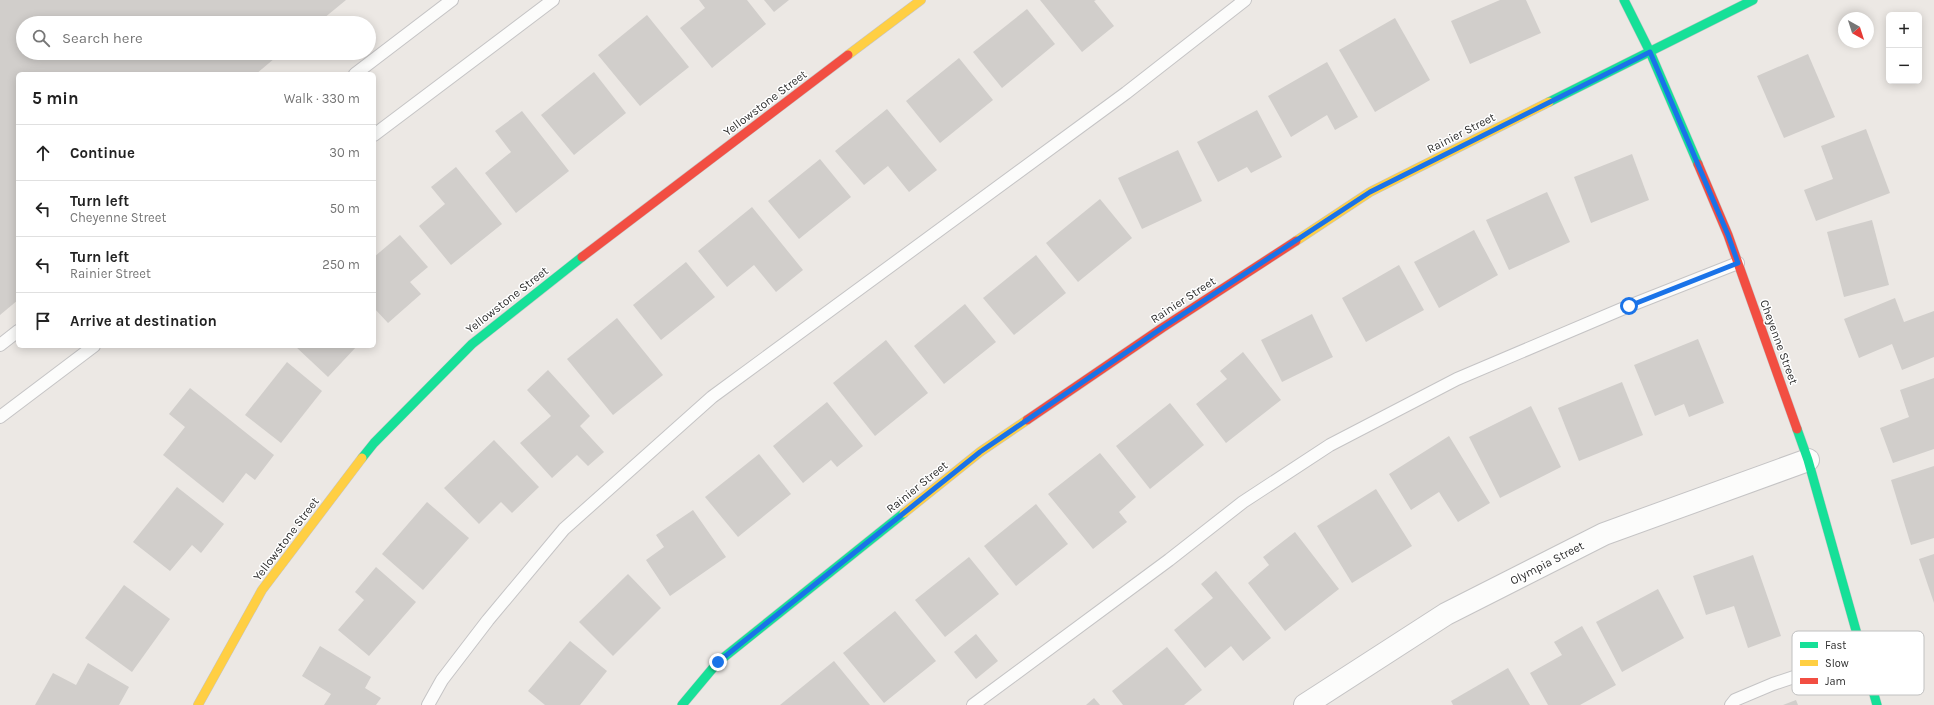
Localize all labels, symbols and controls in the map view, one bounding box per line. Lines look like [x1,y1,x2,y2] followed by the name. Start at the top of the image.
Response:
[1838,12,1874,48] north arrow
[1886,12,1922,84] map controls
[1886,12,1922,48] button: +
[16,16,376,60] search box
[30,27,52,49] icon: search
[62,29,143,47] text: Search here
[1886,48,1922,84] button: −
[721,67,810,139] street label: Yellowstone Street
[32,88,79,108] text: 5 min
[284,91,360,106] text: Walk · 330 m
[1425,110,1498,156] street label: Rainier Street
[32,142,54,164] icon: ahead
[70,144,135,162] text: Continue
[329,145,360,160] text: 30 m
[70,192,129,210] text: Turn left
[32,198,54,220] icon: left
[330,201,360,216] text: 50 m
[70,210,166,225] text: Cheyenne Street
[70,248,129,266] text: Turn left
[32,254,54,276] icon: left
[322,257,360,272] text: 250 m
[463,263,551,336] street label: Yellowstone Street
[70,266,151,281] text: Rainier Street
[1148,274,1219,326] street label: Rainier Street
[1620,297,1638,315] route start
[1757,298,1801,387] street label: Cheyenne Street
[32,310,54,332] icon: arrive
[70,312,217,330] text: Arrive at destination
[884,458,951,516] street label: Rainier Street
[250,494,322,583] street label: Yellowstone Street
[1508,538,1587,588] street label: Olympia Street
[1792,631,1924,695] legend
[1825,639,1846,652] text: Fast
[709,653,727,671] route end
[1825,657,1849,670] text: Slow
[1825,675,1846,688] text: Jam

